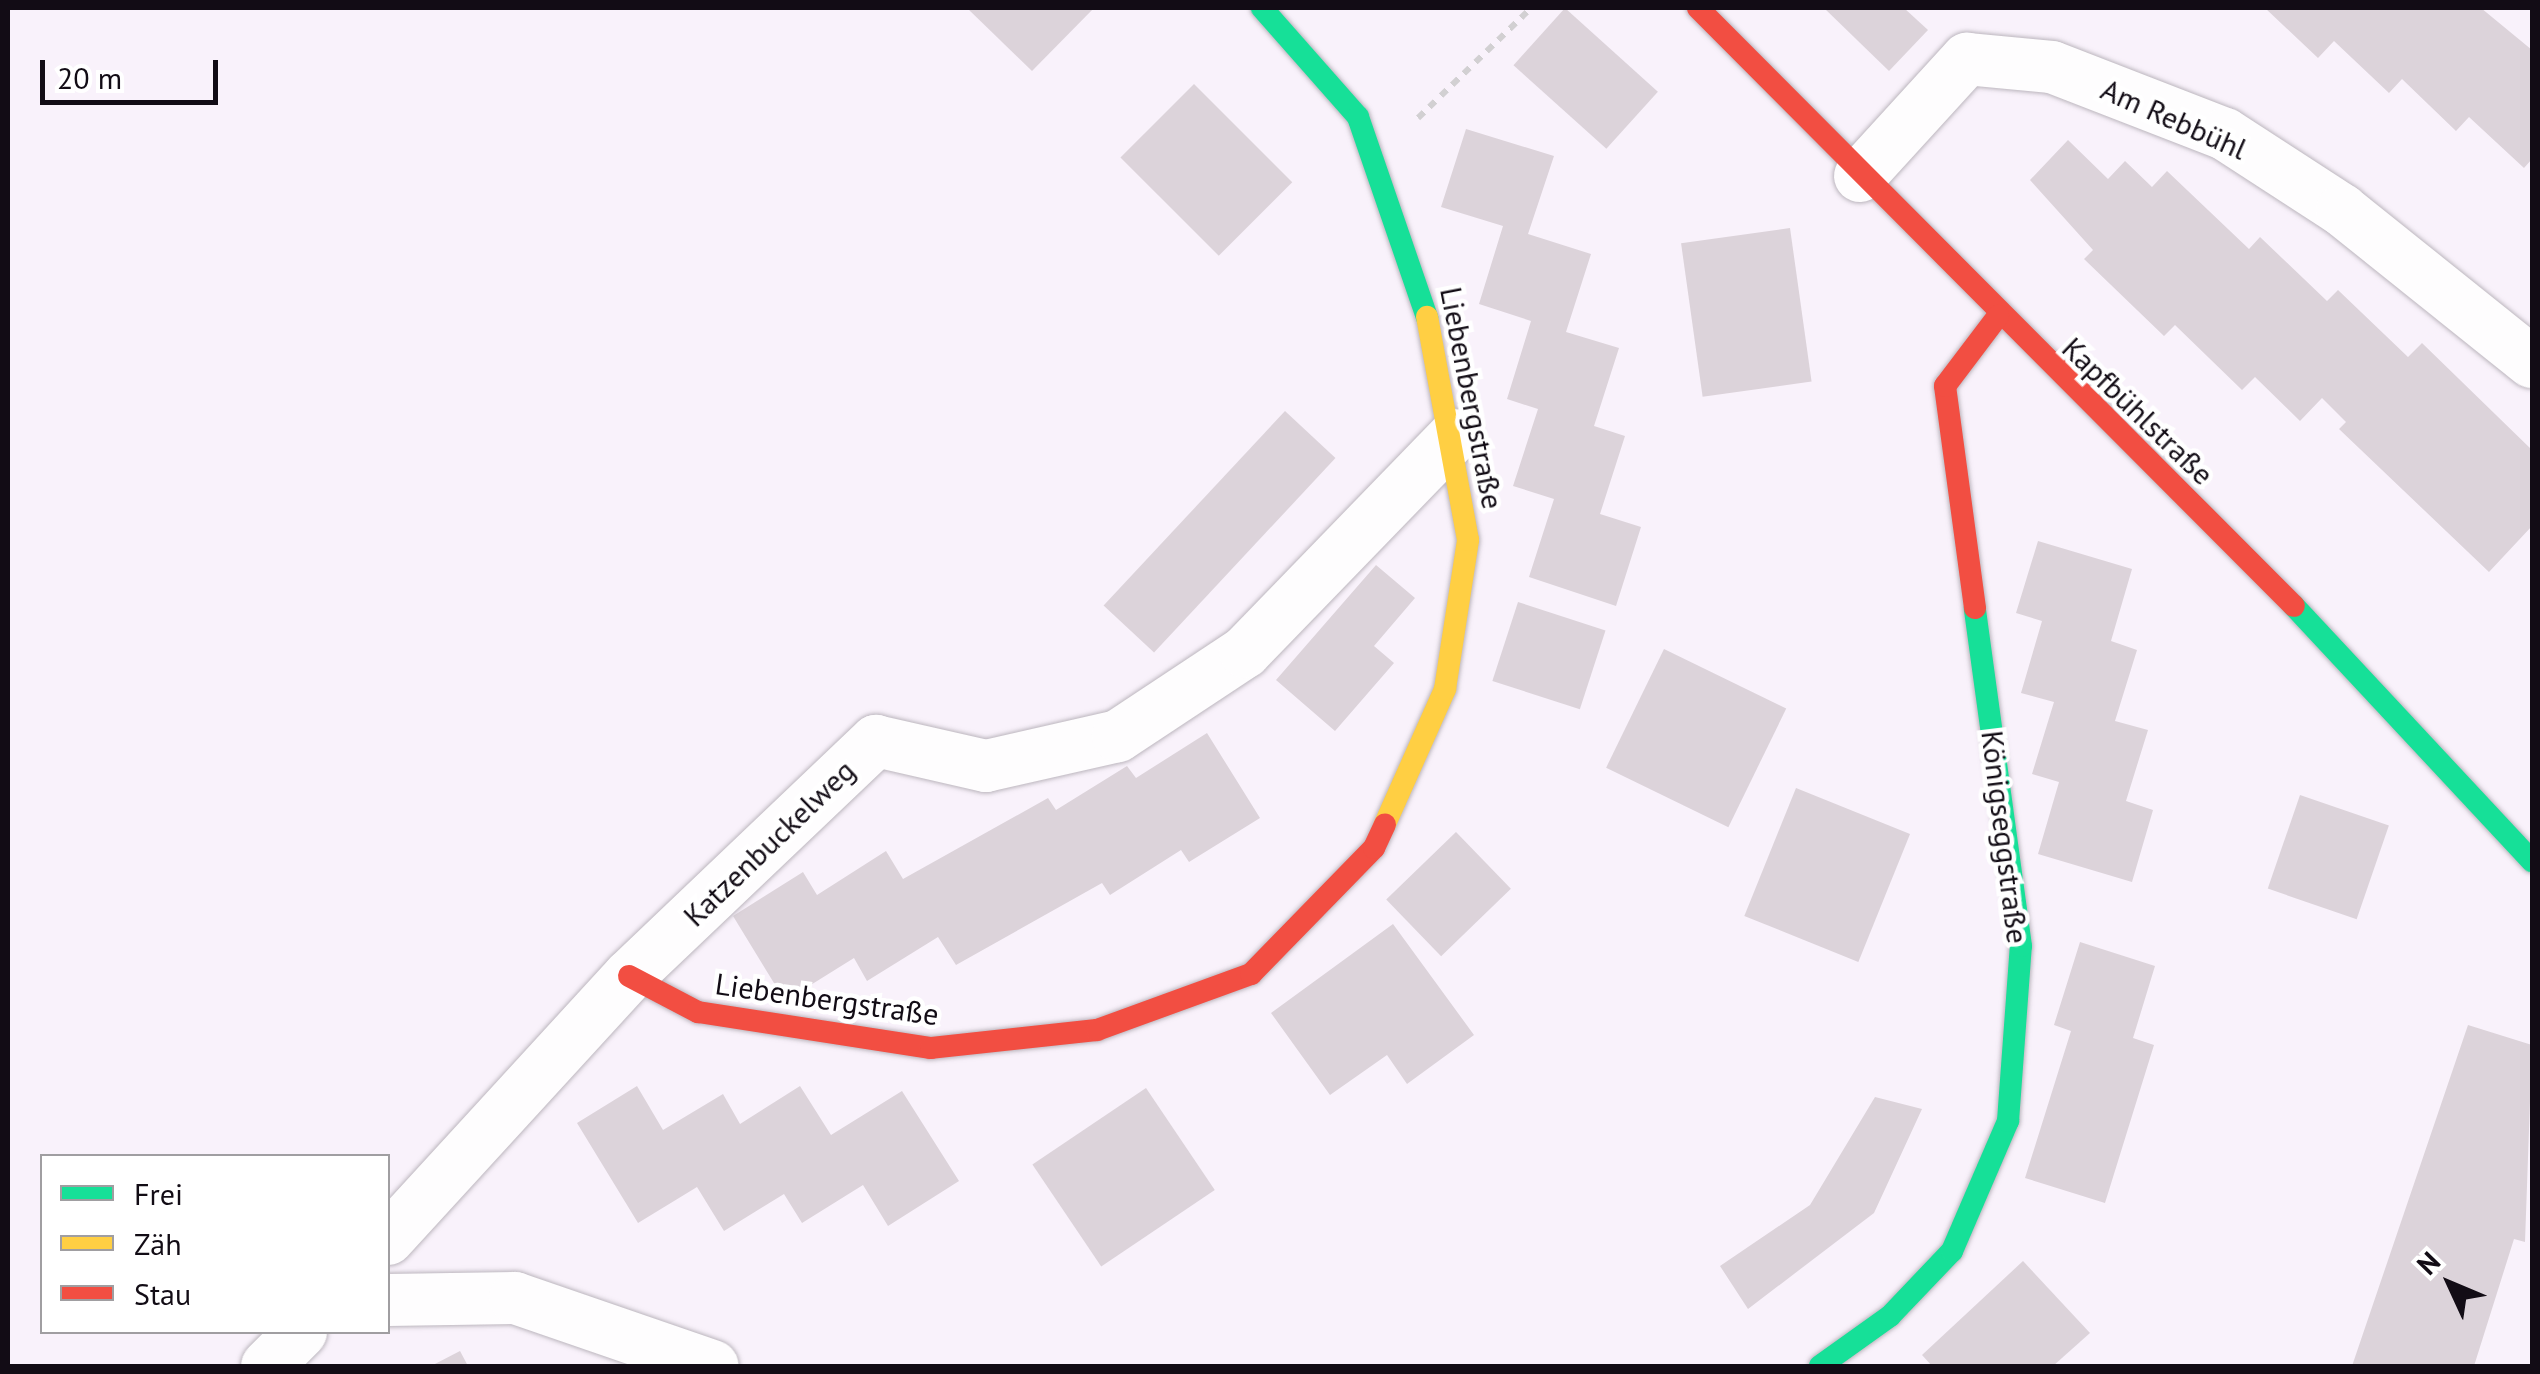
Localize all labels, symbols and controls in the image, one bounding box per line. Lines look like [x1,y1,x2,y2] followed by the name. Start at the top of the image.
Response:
[45,40,222,102] scale bar
[57,58,122,97] text: 20 m
[2096,71,2252,167] street label: Am Rebbühl
[1433,284,1511,512] street label: Liebenbergstraße
[2055,330,2221,492] street label: Kapfbühlstraße
[1974,729,2036,945] street label: Königseggstraße
[676,752,862,934] street label: Katzenbuckelweg
[713,965,941,1033] street label: Liebenbergstraße
[40,1154,390,1334] legend
[134,1174,183,1213] text: Frei
[134,1224,182,1263] text: Zäh
[2400,1234,2500,1334] north arrow
[2408,1243,2448,1282] text: N
[134,1274,191,1313] text: Stau

